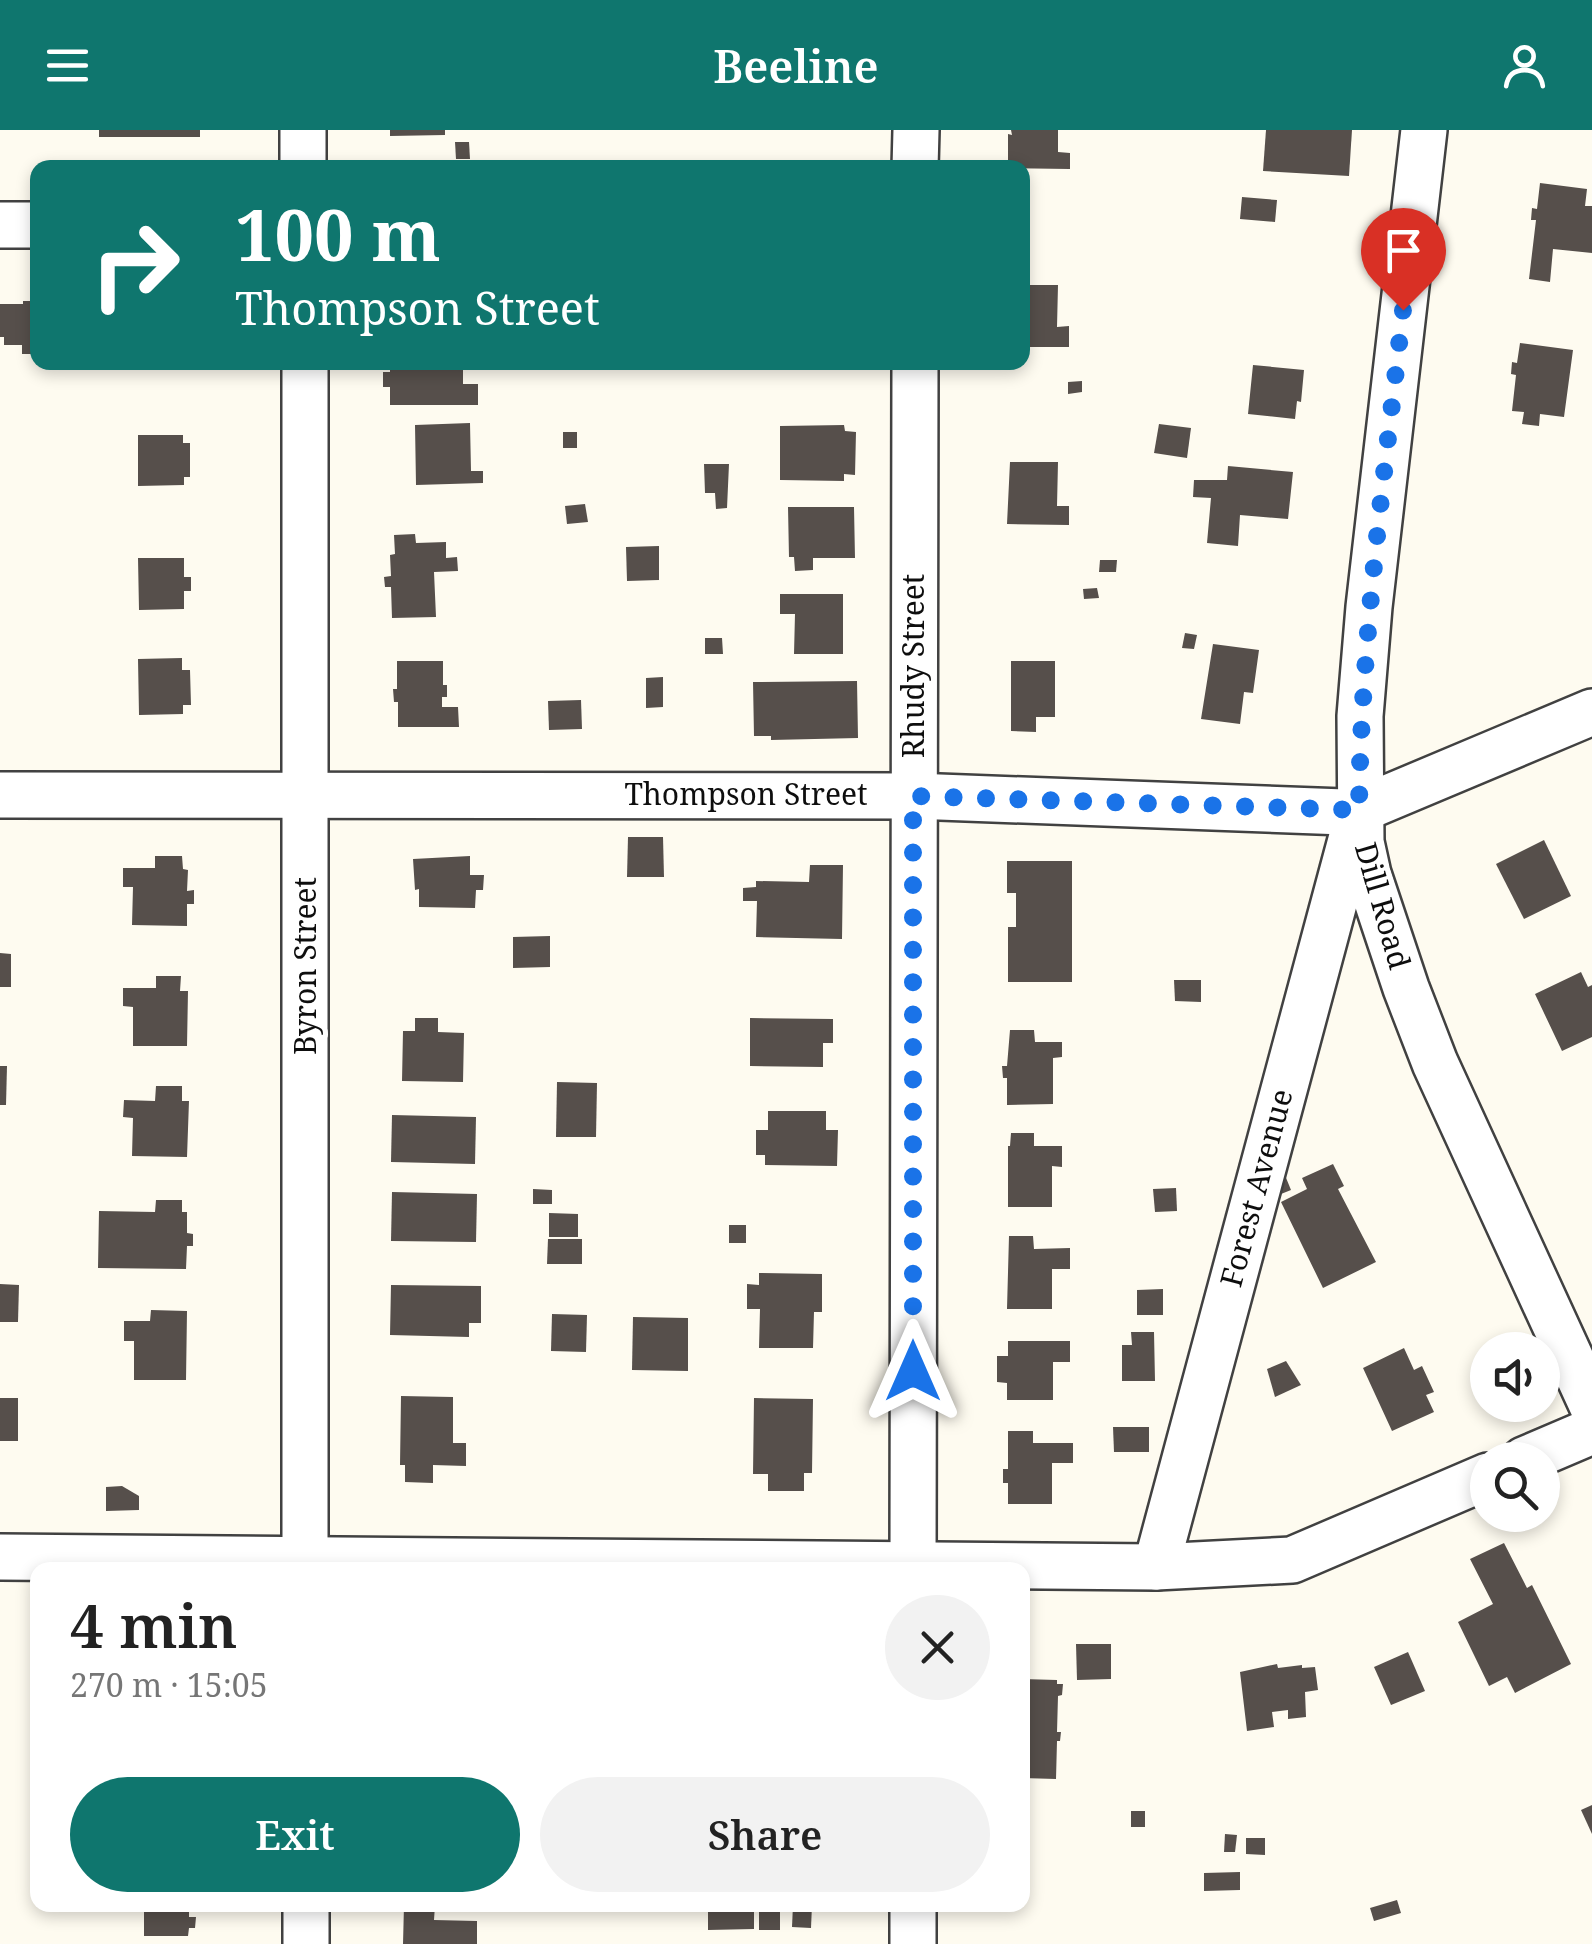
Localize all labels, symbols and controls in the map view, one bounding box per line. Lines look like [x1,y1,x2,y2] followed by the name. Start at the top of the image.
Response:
[713,35,879,96] text: Beeline
[40,38,95,93] icon: menu
[1497,38,1552,93] icon: person
[235,186,441,282] text: 100 m
[70,200,200,330] icon: right
[1361,208,1446,311] pin
[1376,223,1431,278] icon: arrive
[235,277,600,338] text: Thompson Street
[892,574,933,758] street label: Rhudy Street
[624,773,868,814] street label: Thompson Street
[1346,837,1421,974] street label: Dill Road
[284,877,325,1055] street label: Byron Street
[1209,1084,1302,1291] street label: Forest Avenue
[861,1319,965,1423] position arrow
[1470,1332,1560,1532] map controls
[1470,1332,1560,1422] button: sound
[1470,1442,1560,1532] button: search
[70,1584,238,1666] text: 4 min
[885,1595,990,1700] button: close
[70,1663,268,1706] text: 270 m · 15:05
[70,1777,520,1892] button: Exit
[540,1777,990,1892] button: Share

